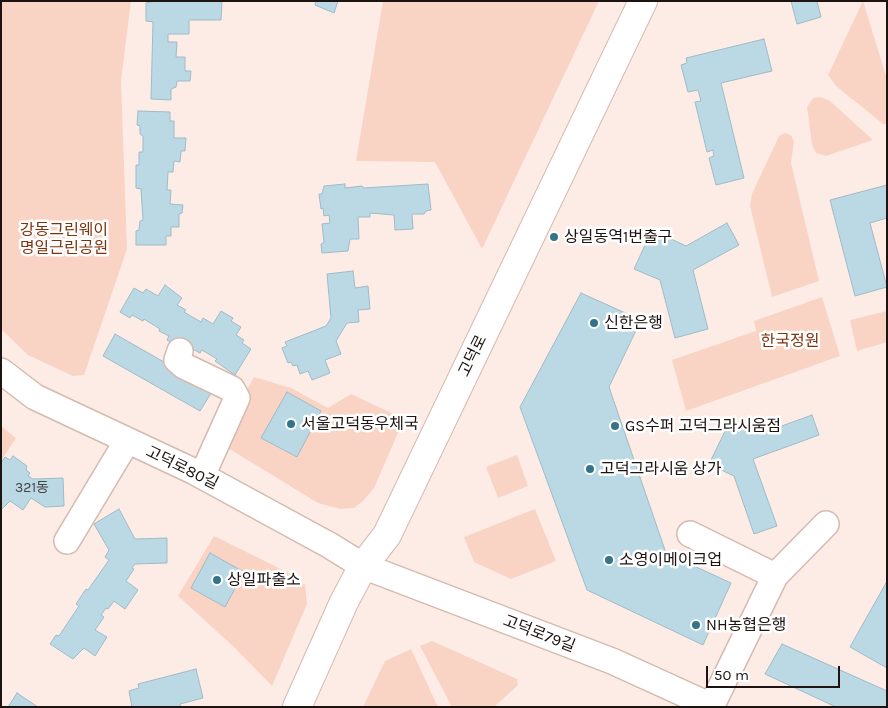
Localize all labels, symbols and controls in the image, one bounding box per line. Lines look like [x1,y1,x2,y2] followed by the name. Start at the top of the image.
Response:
[20,220,108,258] park label: 강동그린웨이 명일근린공원
[564,227,672,247] place label: 상일동역1번출구
[548,231,560,243] marker: 상일동역1번출구
[604,313,663,333] place label: 신한은행
[588,317,600,329] marker: 신한은행
[761,331,819,351] park label: 한국정원
[455,332,491,380] street label: 고덕로
[301,414,419,434] place label: 서울고덕동우체국
[625,416,781,436] place label: GS수퍼 고덕그라시움점
[285,418,297,430] marker: 서울고덕동우체국
[609,420,621,432] marker: GS수퍼 고덕그라시움점
[143,442,221,494] street label: 고덕로80길
[600,459,722,479] place label: 고덕그라시움 상가
[584,463,596,475] marker: 고덕그라시움 상가
[15,480,49,496] house number: 321동
[619,550,722,570] place label: 소영이메이크업
[603,554,615,566] marker: 소영이메이크업
[227,570,301,590] place label: 상일파출소
[211,574,223,586] marker: 상일파출소
[500,611,578,657] street label: 고덕로79길
[706,615,787,635] place label: NH농협은행
[690,619,702,631] marker: NH농협은행
[708,656,842,688] scale bar
[714,666,749,684] text: 50 m

